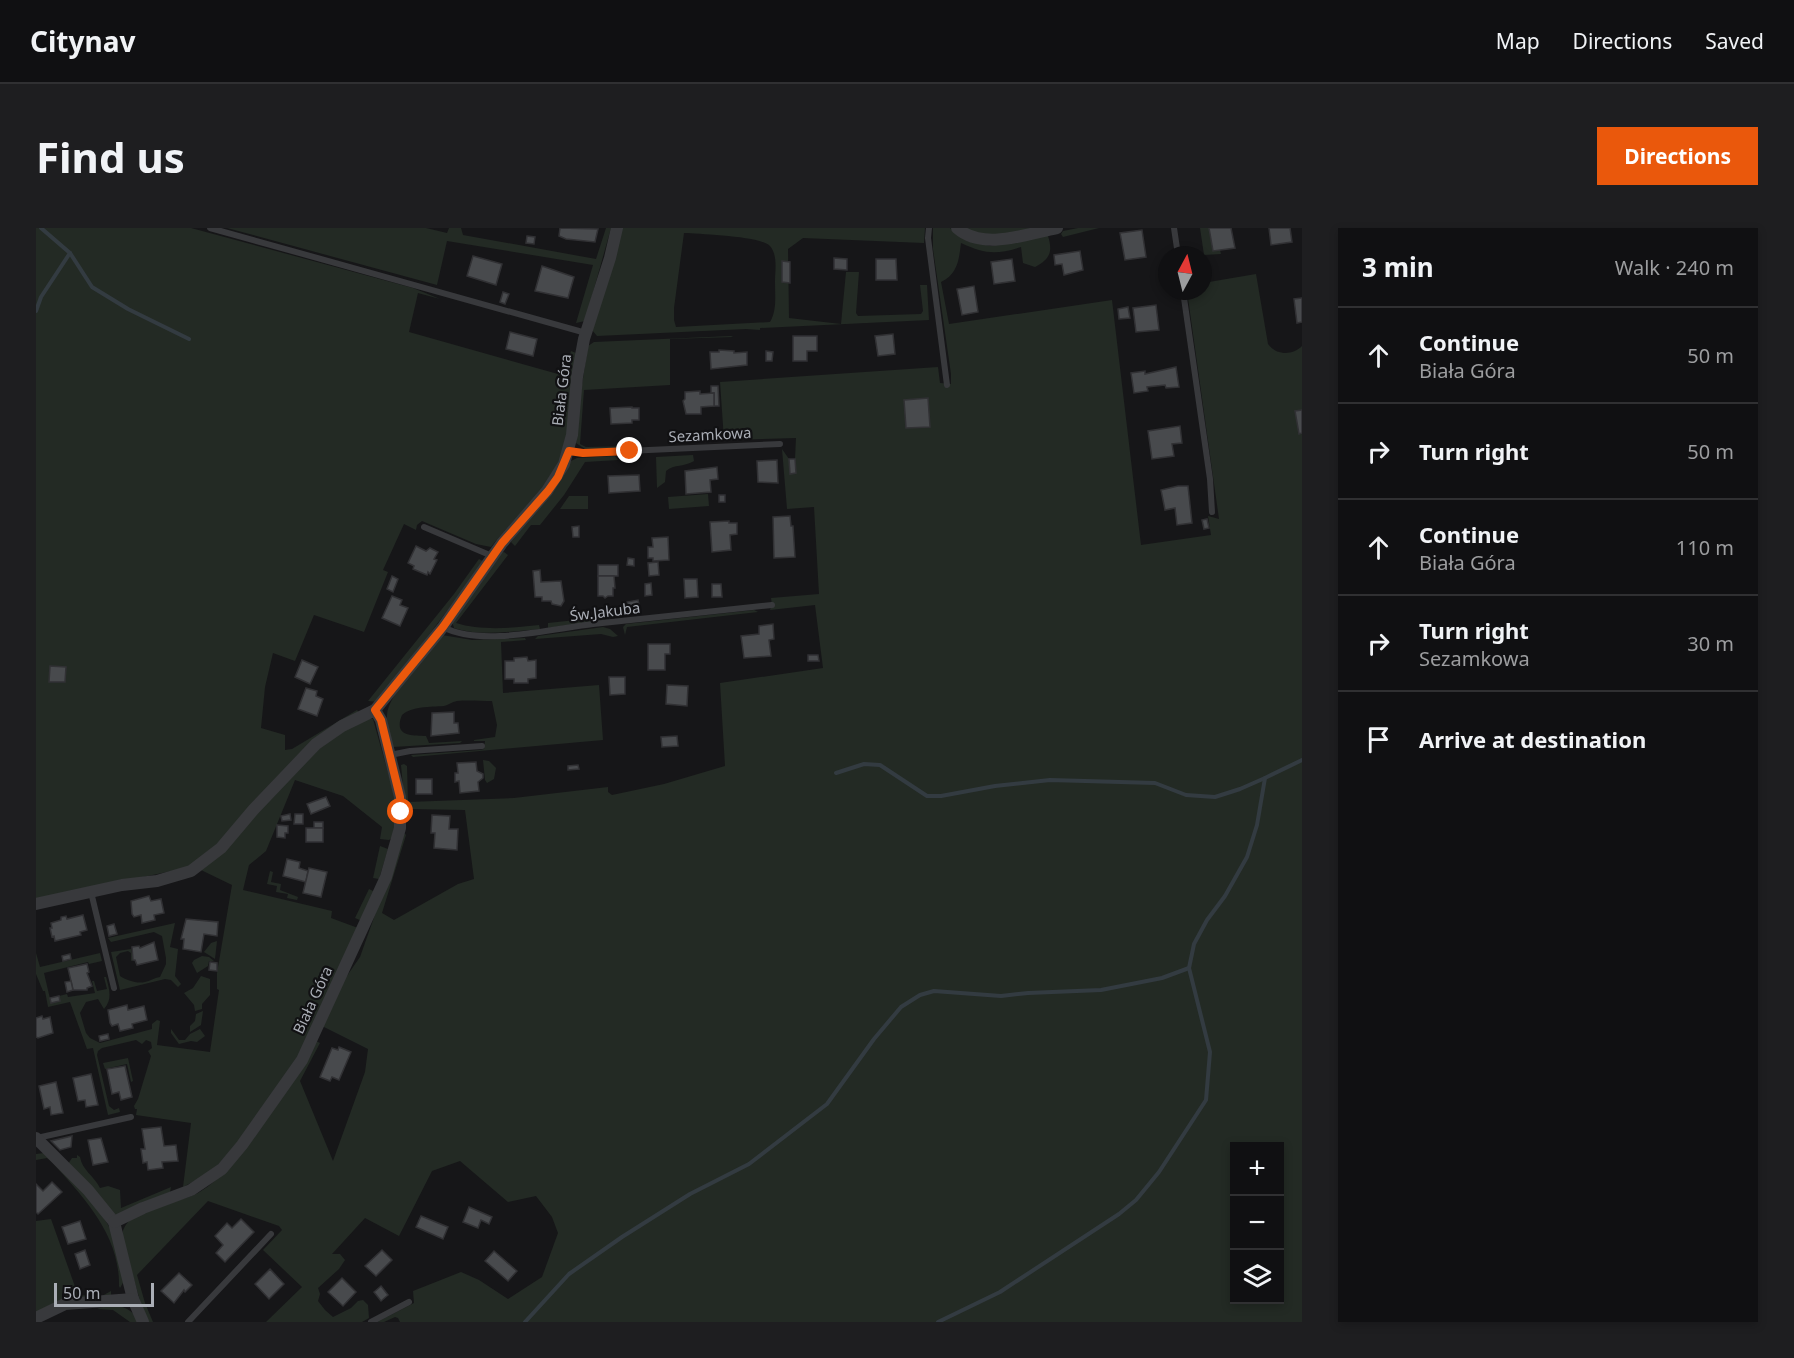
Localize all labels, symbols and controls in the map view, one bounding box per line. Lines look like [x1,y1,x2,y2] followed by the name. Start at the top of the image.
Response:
[30,22,135,60] text: Citynav
[1496,27,1540,55] text: Map
[1573,27,1672,55] text: Directions
[1705,27,1764,55] text: Saved
[1597,127,1758,185] button: Directions
[36,128,185,185] text: Find us
[1158,246,1212,300] north arrow
[1362,249,1434,285] text: 3 min
[1615,254,1734,281] text: Walk · 240 m
[1419,327,1519,357] text: Continue
[1362,339,1395,372] icon: ahead
[1687,342,1734,369] text: 50 m
[547,353,575,427] street label: Biała Góra
[1419,357,1516,384] text: Biała Góra
[668,422,752,446] street label: Sezamkowa
[1362,435,1395,468] icon: right
[1419,436,1529,466] text: Turn right
[616,437,642,463] route end
[1687,438,1734,465] text: 50 m
[1419,519,1519,549] text: Continue
[1362,531,1395,564] icon: ahead
[1676,534,1734,561] text: 110 m
[1419,549,1516,576] text: Biała Góra
[568,597,641,625] street label: Św.Jakuba
[1419,615,1529,645] text: Turn right
[1362,627,1395,660] icon: right
[1687,630,1734,657] text: 30 m
[1419,645,1530,672] text: Sezamkowa
[1362,723,1395,756] icon: arrive
[1419,724,1646,754] text: Arrive at destination
[387,798,413,824] route start
[288,962,336,1037] street label: Biała Góra
[1230,1142,1284,1304] map controls
[1230,1142,1284,1196] button: +
[1230,1196,1284,1250] button: −
[1230,1250,1284,1304] button: layers
[54,1280,154,1308] scale bar
[63,1282,100,1304] text: 50 m

